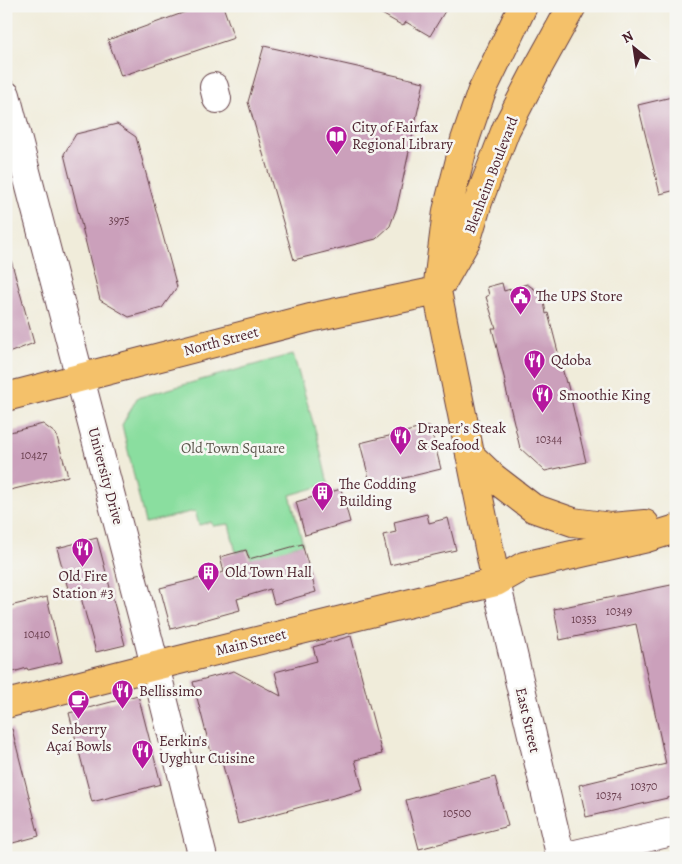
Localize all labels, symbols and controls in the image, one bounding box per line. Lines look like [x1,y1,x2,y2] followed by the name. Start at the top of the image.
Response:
[610,22,660,72] north arrow
[619,26,637,48] text: N
[459,113,523,236] street label: Blenheim Boulevard
[352,117,453,154] place label: City of Fairfax Regional Library
[324,124,348,155] library icon: City of Fairfax Regional Library
[109,212,129,228] house number: 3975
[508,284,532,315] public building icon: The UPS Store
[536,286,623,306] place label: The UPS Store
[181,321,261,361] street label: North Street
[523,348,547,379] restaurant icon: Qdoba
[551,350,592,370] place label: Qdoba
[531,383,555,414] restaurant icon: Smoothie King
[559,385,651,405] place label: Smoothie King
[417,418,507,455] place label: Draper’s Steak & Seafood
[83,425,129,527] street label: University Drive
[389,425,413,456] restaurant icon: Draper’s Steak & Seafood
[536,431,563,447] house number: 10344
[181,438,285,458] park label: Old Town Square
[21,447,48,463] house number: 10427
[339,474,417,511] place label: The Codding Building
[311,481,335,512] building icon: The Codding Building
[71,536,95,567] restaurant icon: Old Fire Station #3
[197,560,221,591] building icon: Old Town Hall
[225,562,312,582] place label: Old Town Hall
[52,566,114,603] place label: Old Fire Station #3
[606,603,632,619] house number: 10349
[571,611,597,627] house number: 10353
[214,624,288,660] street label: Main Street
[24,626,50,642] house number: 10410
[111,679,135,710] restaurant icon: Bellissimo
[139,681,202,701] place label: Bellissimo
[511,685,545,755] street label: East Street
[67,689,91,720] cafe icon: Senberry Açaí Bowls
[45,719,112,756] place label: Senberry Açaí Bowls
[159,731,255,768] place label: Eerkin's Uyghur Cuisine
[131,738,155,769] restaurant icon: Eerkin's Uyghur Cuisine
[631,778,657,794] house number: 10370
[596,787,623,803] house number: 10374
[443,805,471,821] house number: 10500

